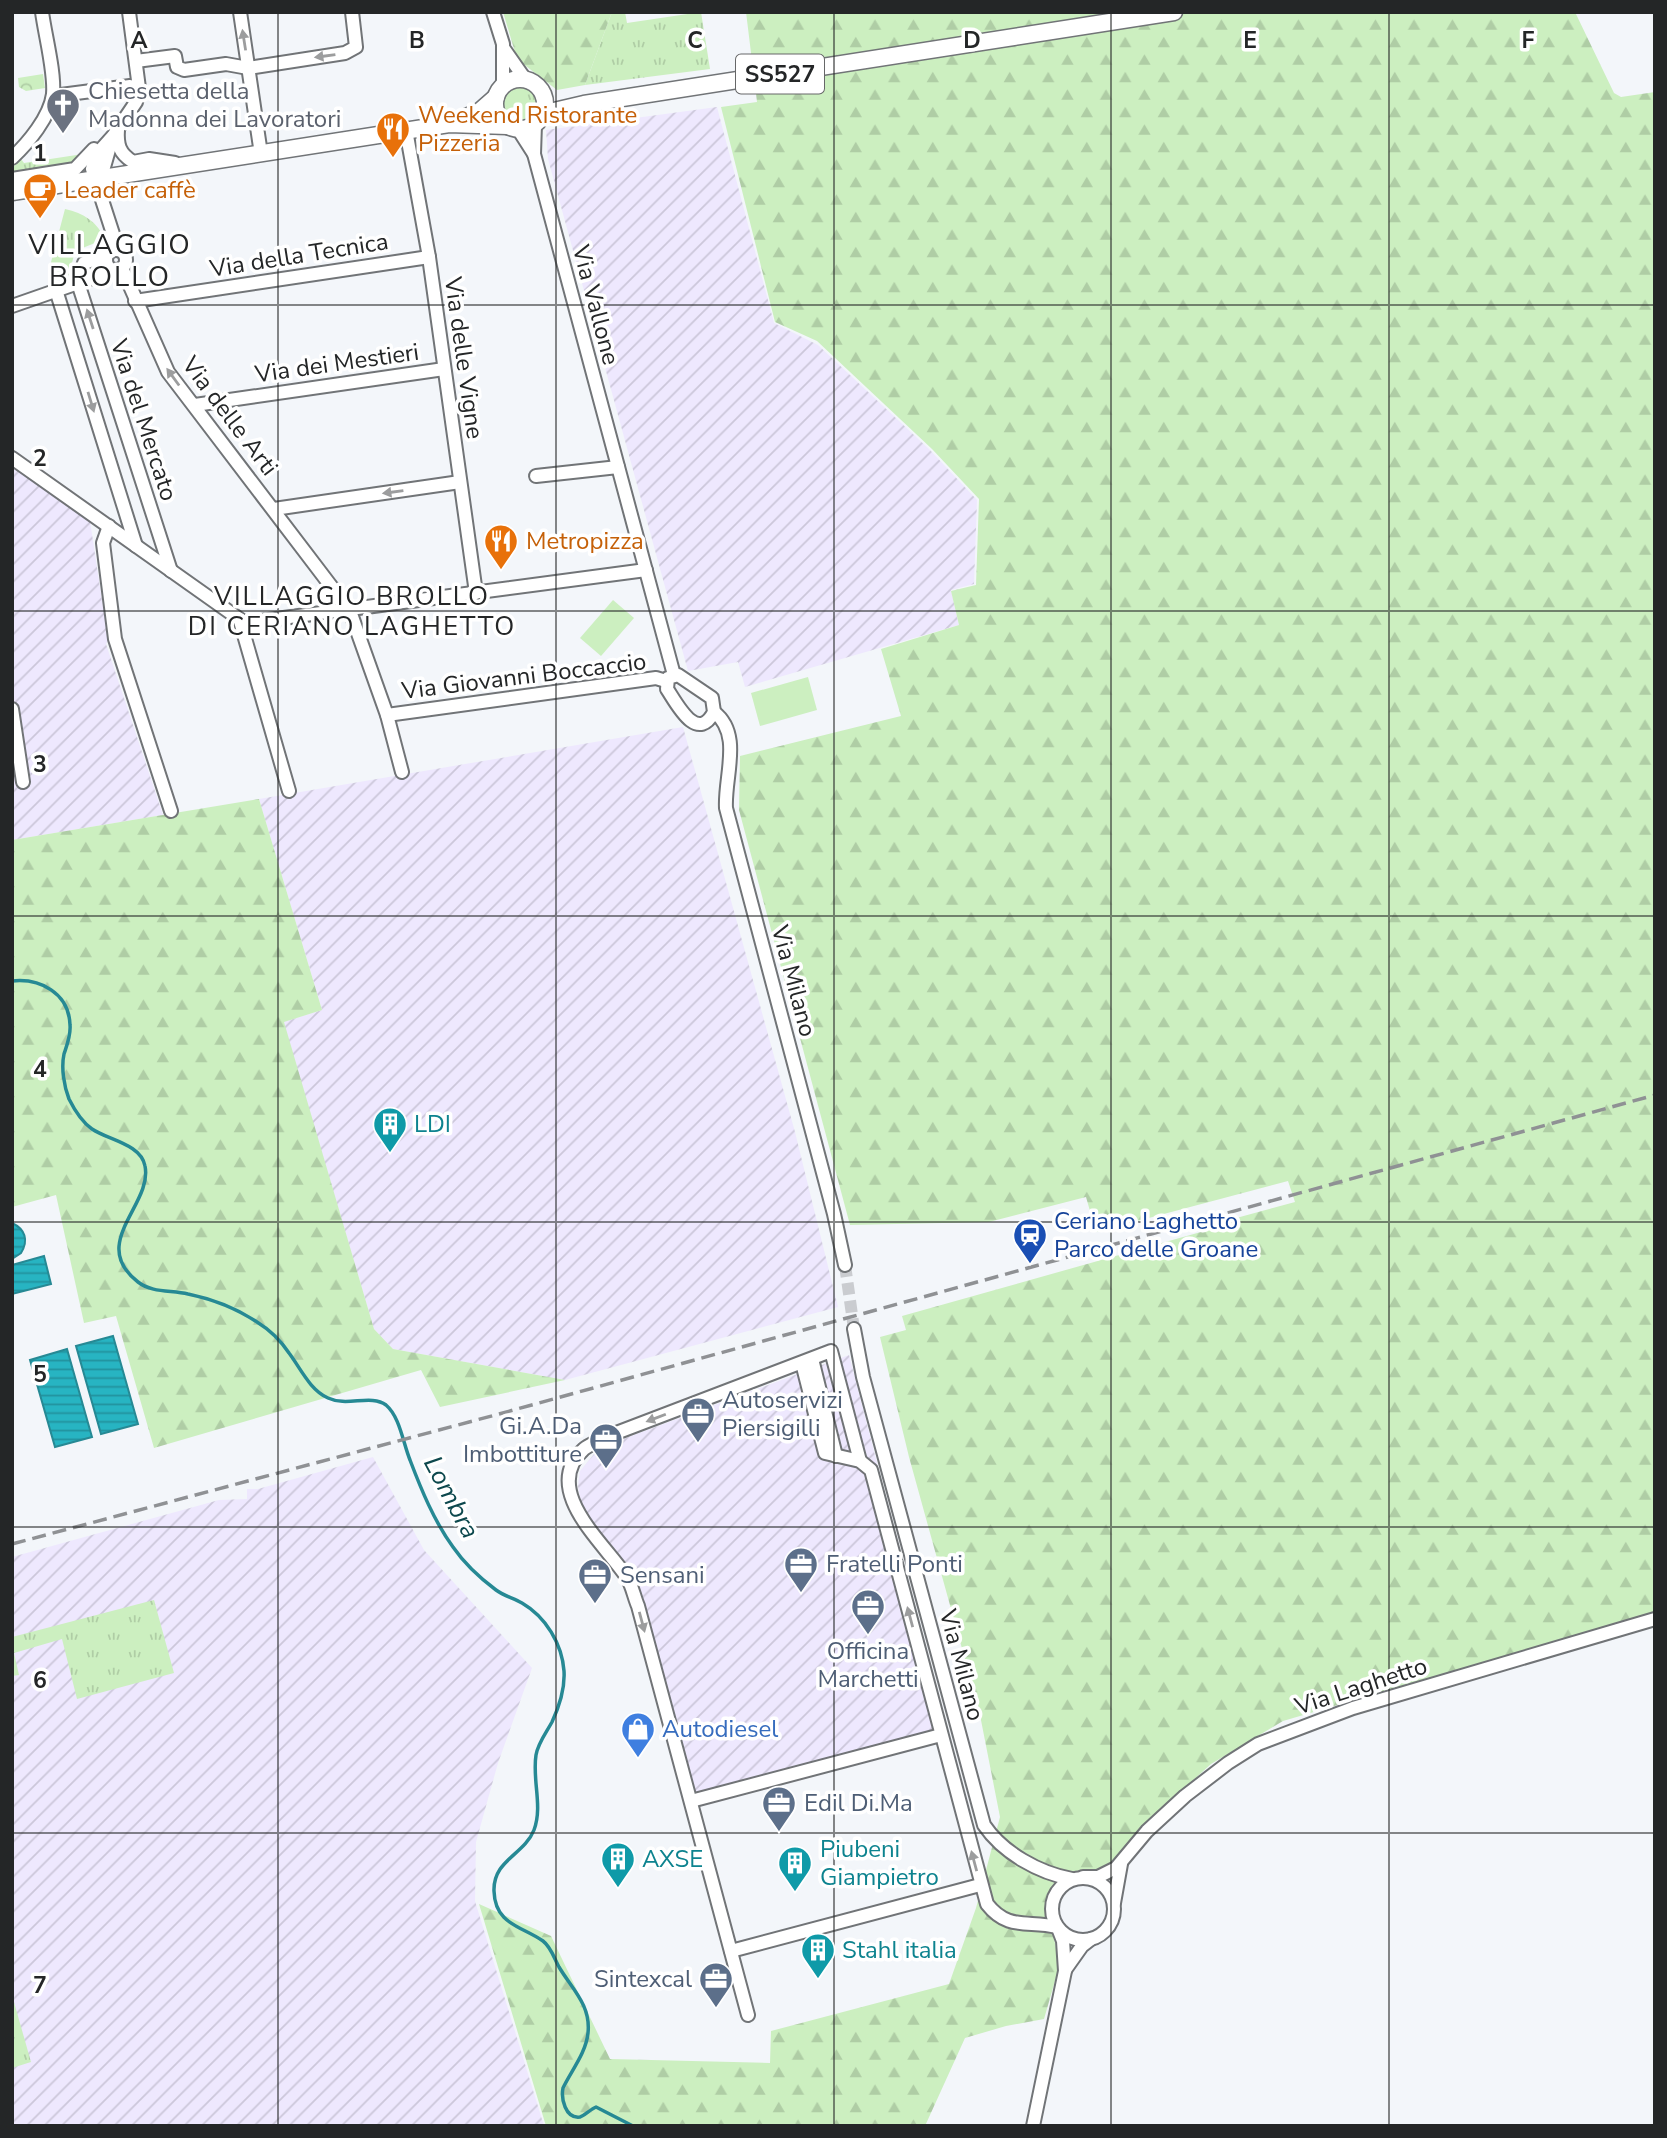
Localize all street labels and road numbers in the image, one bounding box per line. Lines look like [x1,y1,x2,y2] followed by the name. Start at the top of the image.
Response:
[736,54,824,94] road number: SS527
[206,225,391,285] street label: Via della Tecnica
[564,241,627,368] street label: Via Vallone
[437,274,491,441] street label: Via delle Vigne
[102,334,185,505] street label: Via del Mercato
[252,336,421,390] street label: Via dei Mestieri
[174,349,285,482] street label: Via delle Arti
[399,645,648,707] street label: Via Giovanni Boccaccio
[764,921,824,1040] street label: Via Milano
[932,1605,992,1724] street label: Via Milano
[1290,1650,1431,1723] street label: Via Laghetto

